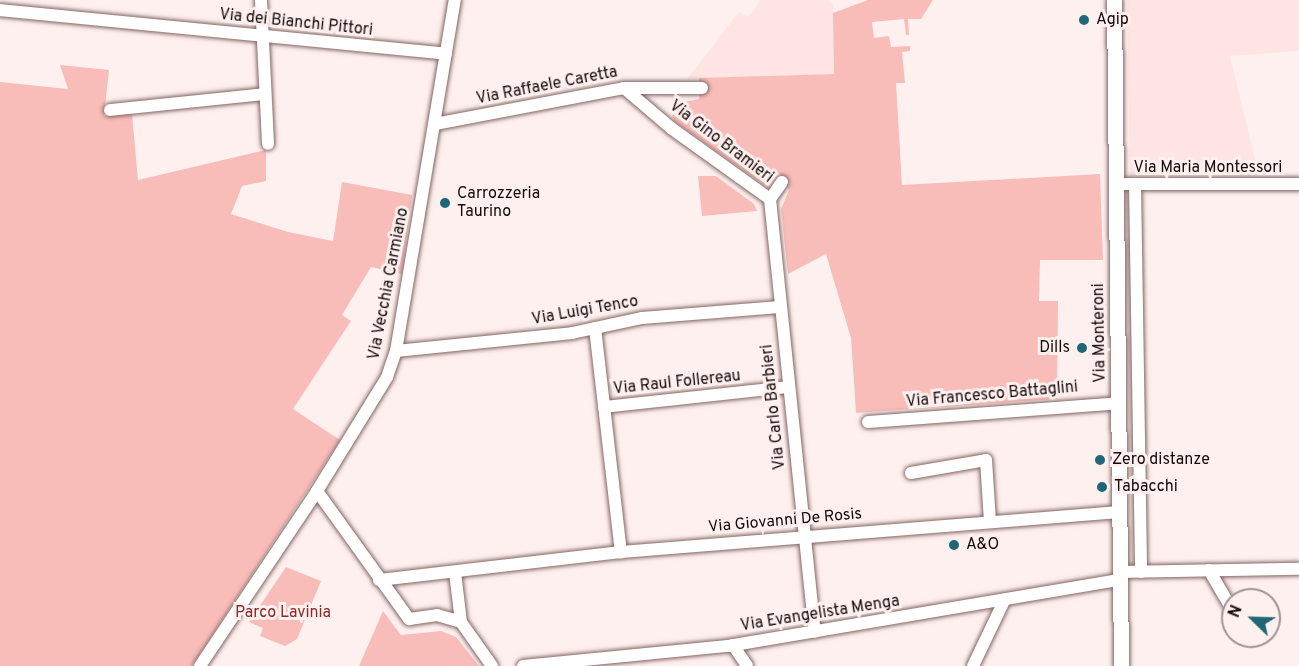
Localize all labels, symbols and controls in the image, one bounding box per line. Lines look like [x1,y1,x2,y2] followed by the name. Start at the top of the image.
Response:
[218,5,374,41] street label: Via dei Bianchi Pittori
[1096,10,1129,30] place label: Agip
[1077,13,1091,27] marker: Agip
[475,63,619,109] street label: Via Raffaele Caretta
[665,97,777,187] street label: Via Gino Bramieri
[1134,158,1282,178] street label: Via Maria Montessori
[457,184,540,222] place label: Carrozzeria Taurino
[438,196,452,210] marker: Carrozzeria Taurino
[365,206,413,362] street label: Via Vecchia Carmiano
[1090,283,1110,383] street label: Via Monteroni
[530,292,640,330] street label: Via Luigi Tenco
[1039,338,1070,358] place label: Dills
[1075,341,1089,355] marker: Dills
[758,343,790,471] street label: Via Carlo Barbieri
[612,367,742,399] street label: Via Raul Follereau
[905,378,1079,412] street label: Via Francesco Battaglini
[1112,450,1210,470] place label: Zero distanze
[1093,453,1107,467] marker: Zero distanze
[1114,477,1178,497] place label: Tabacchi
[1095,480,1109,494] marker: Tabacchi
[707,505,863,537] street label: Via Giovanni De Rosis
[966,535,999,555] place label: A&O
[947,538,961,552] marker: A&O
[1221,588,1281,648] north arrow
[739,592,901,636] street label: Via Evangelista Menga
[235,603,331,623] park label: Parco Lavinia
[1225,603,1248,621] text: N

